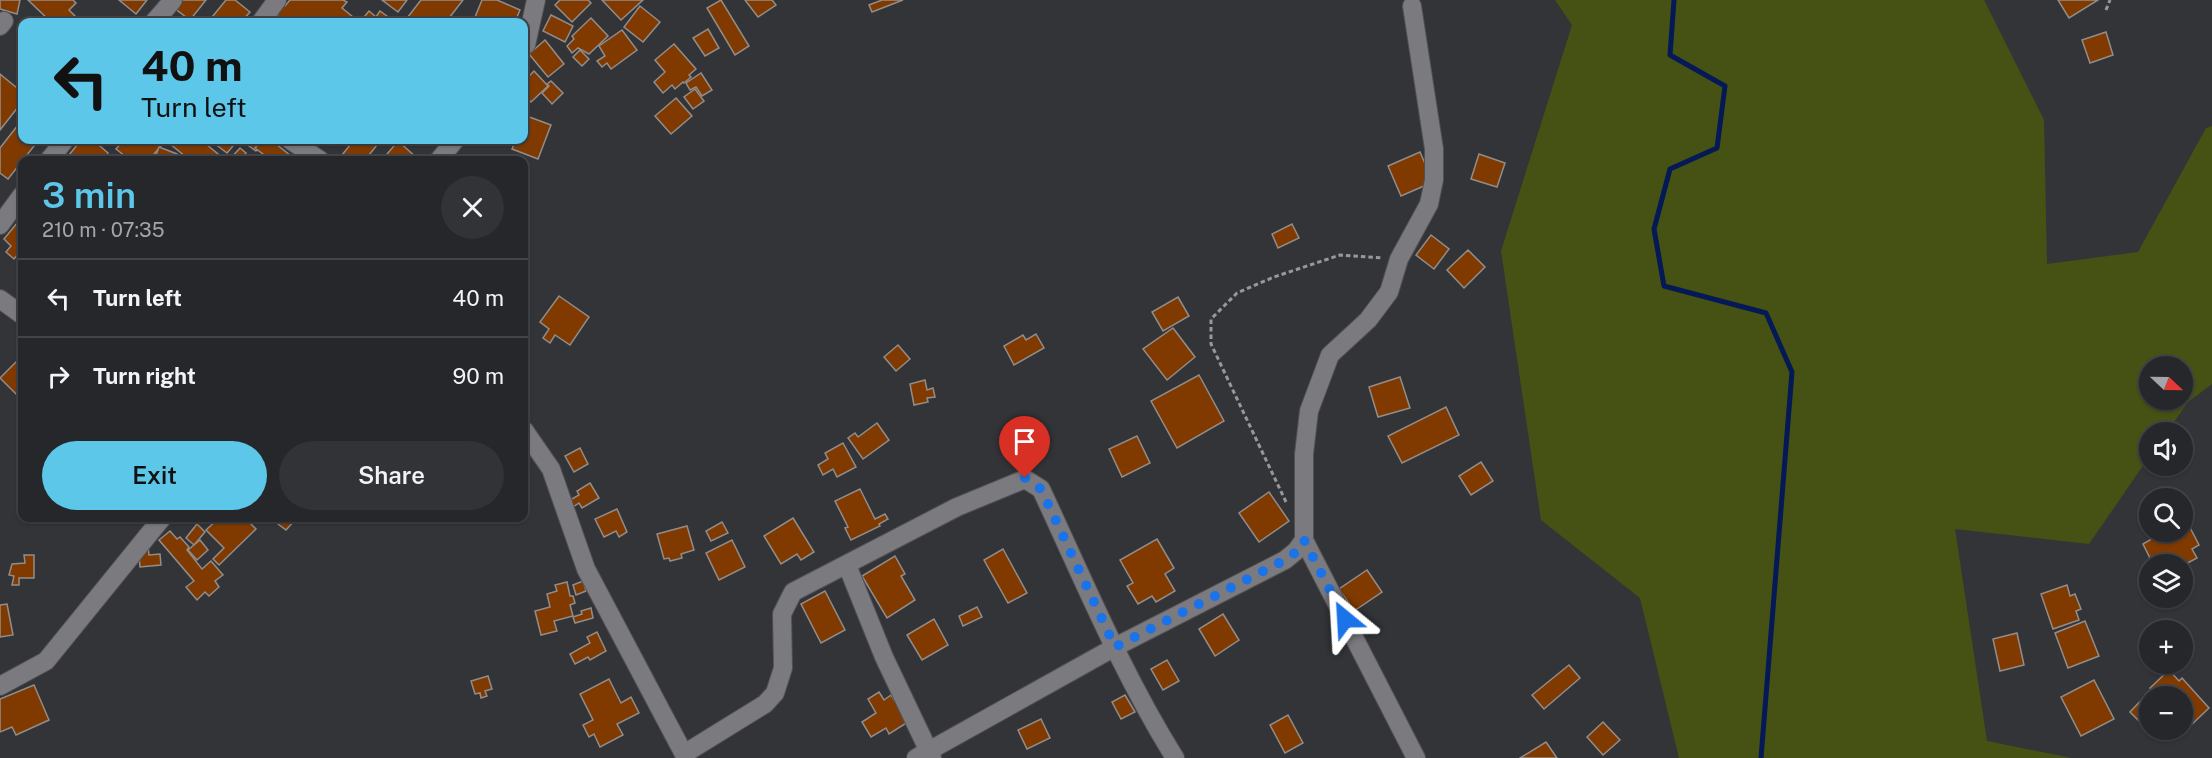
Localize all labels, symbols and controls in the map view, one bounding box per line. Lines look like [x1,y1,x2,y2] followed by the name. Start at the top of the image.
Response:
[141,41,243,90] text: 40 m
[42,42,120,120] icon: left
[141,91,247,123] text: Turn left
[42,174,136,216] text: 3 min
[441,176,504,239] button: close
[42,218,164,242] text: 210 m · 07:35
[42,282,75,315] icon: left
[93,285,182,311] text: Turn left
[452,285,504,311] text: 40 m
[2139,356,2193,410] north arrow
[2139,356,2193,740] map controls
[42,360,75,393] icon: right
[93,363,196,389] text: Turn right
[453,363,504,389] text: 90 m
[999,416,1050,478] pin
[2139,422,2193,476] button: sound
[1008,425,1041,458] icon: arrive
[42,441,267,510] button: Exit
[279,441,504,510] button: Share
[2139,488,2193,542] button: search
[2139,554,2193,608] button: layers
[1313,587,1377,651] position arrow
[2139,620,2193,674] button: +
[2139,686,2193,740] button: −

